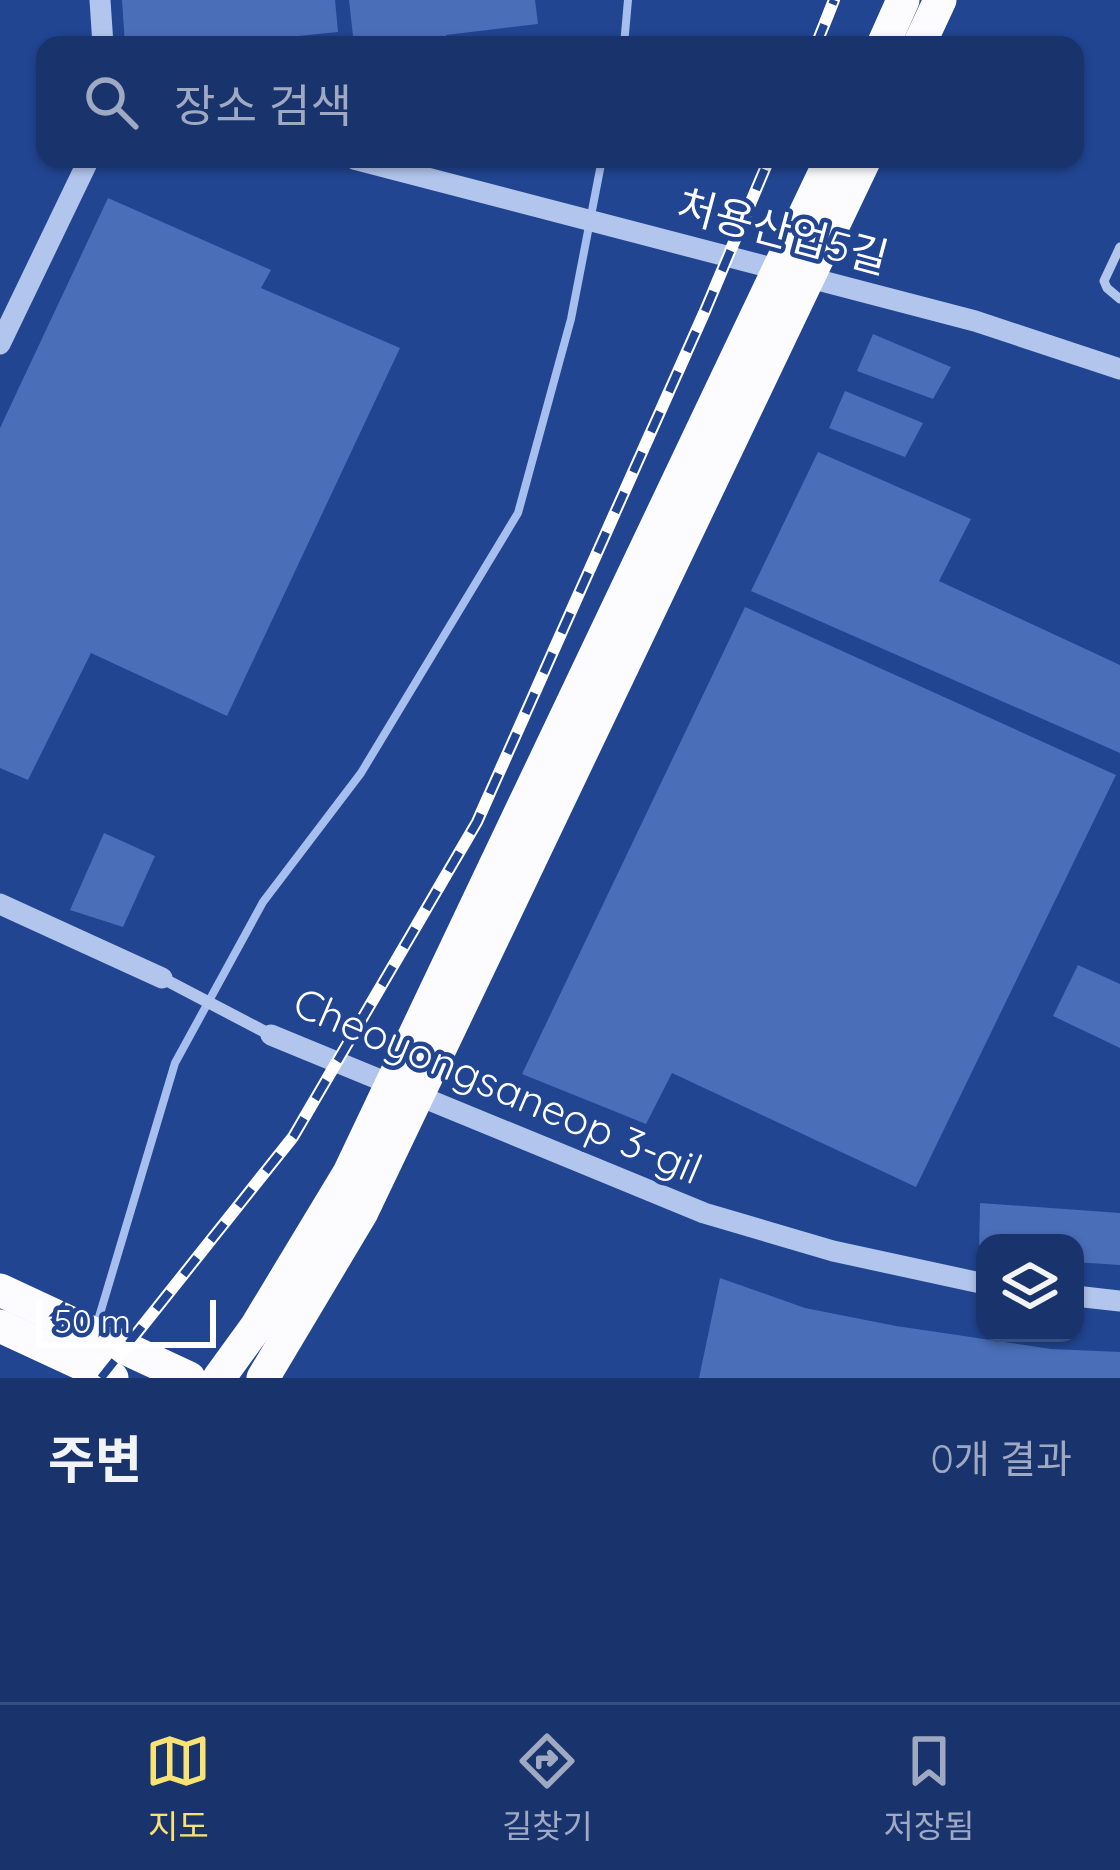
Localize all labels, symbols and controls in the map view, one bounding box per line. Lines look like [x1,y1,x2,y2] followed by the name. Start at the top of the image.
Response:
[36,36,1084,168] search box
[78,69,144,135] icon: search
[174,77,352,133] text: 장소 검색
[672,177,894,285] street label: 처용산업5길
[286,975,710,1195] street label: Cheoyongsaneop 3-gil
[976,1234,1084,1342] map controls
[976,1234,1084,1342] button: layers
[36,1294,216,1347] scale bar
[54,1300,131,1341] text: 50 m
[48,1427,142,1491] text: 주변
[931,1434,1072,1483] text: 0개 결과
[145,1728,211,1848] tab: 지도
[502,1728,593,1848] tab: 길찾기
[884,1728,975,1848] tab: 저장됨

